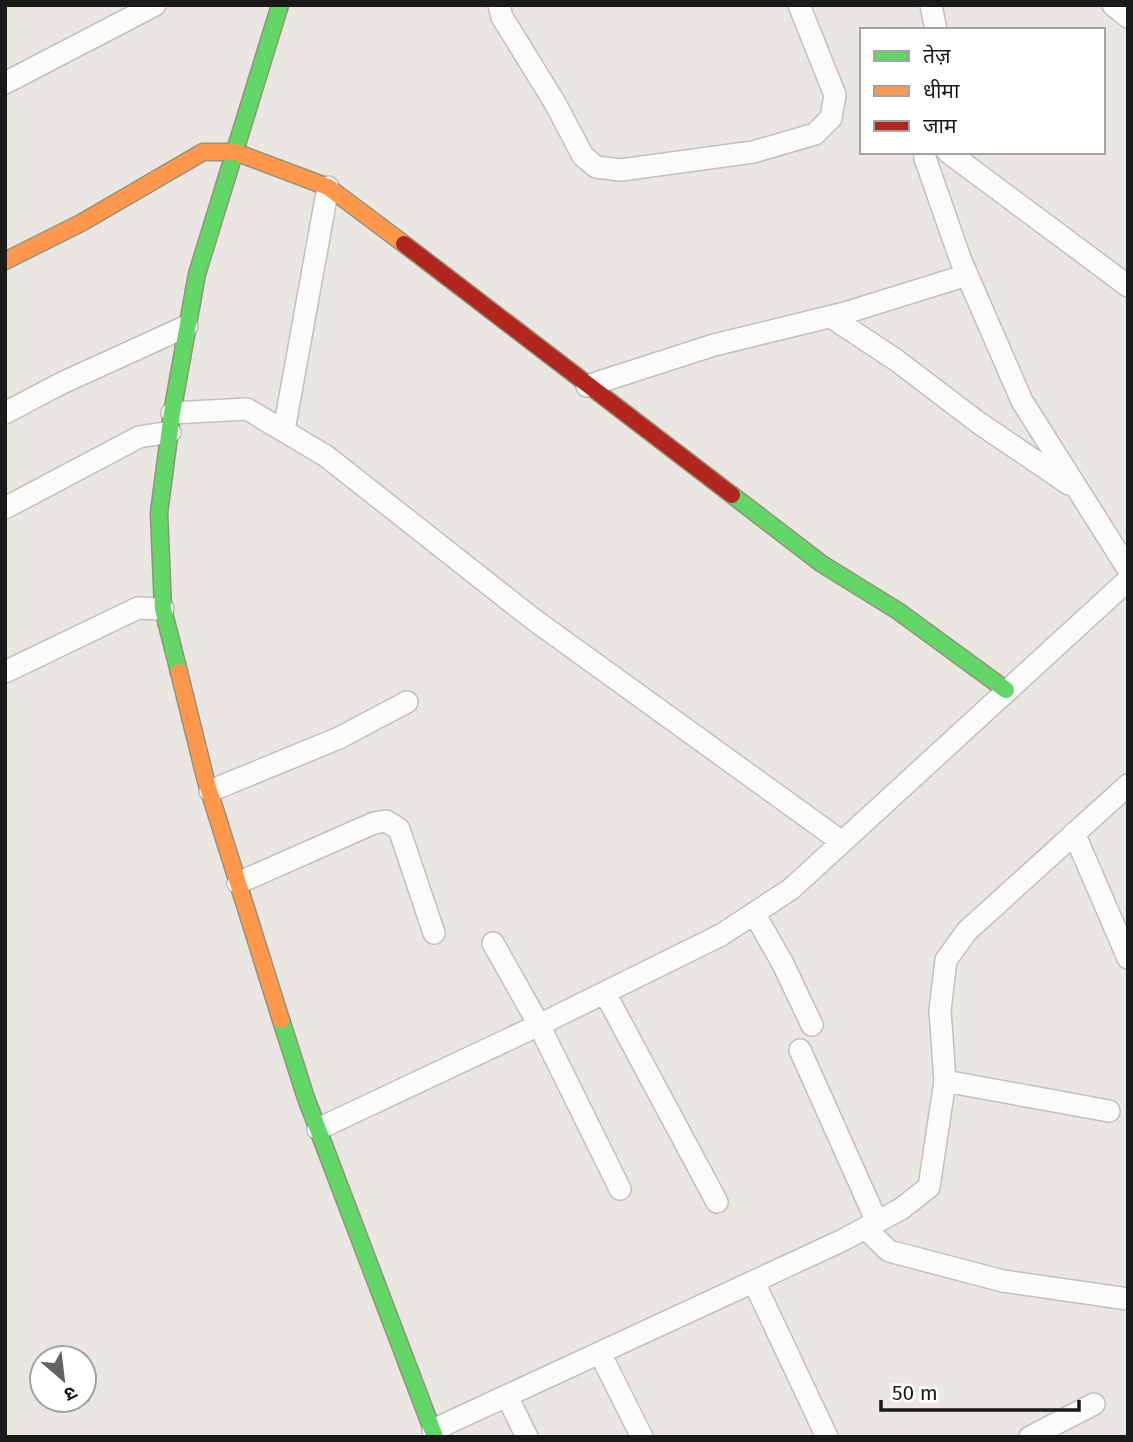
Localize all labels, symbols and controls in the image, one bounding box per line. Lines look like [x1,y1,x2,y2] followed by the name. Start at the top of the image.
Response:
[860,28,1105,154] legend
[923,43,951,69] text: तेज़
[923,78,960,104] text: धीमा
[923,113,957,139] text: जाम
[28,1344,98,1414] north arrow
[881,1368,1079,1412] scale bar
[892,1380,938,1406] text: 50 m
[60,1381,81,1407] text: उ

